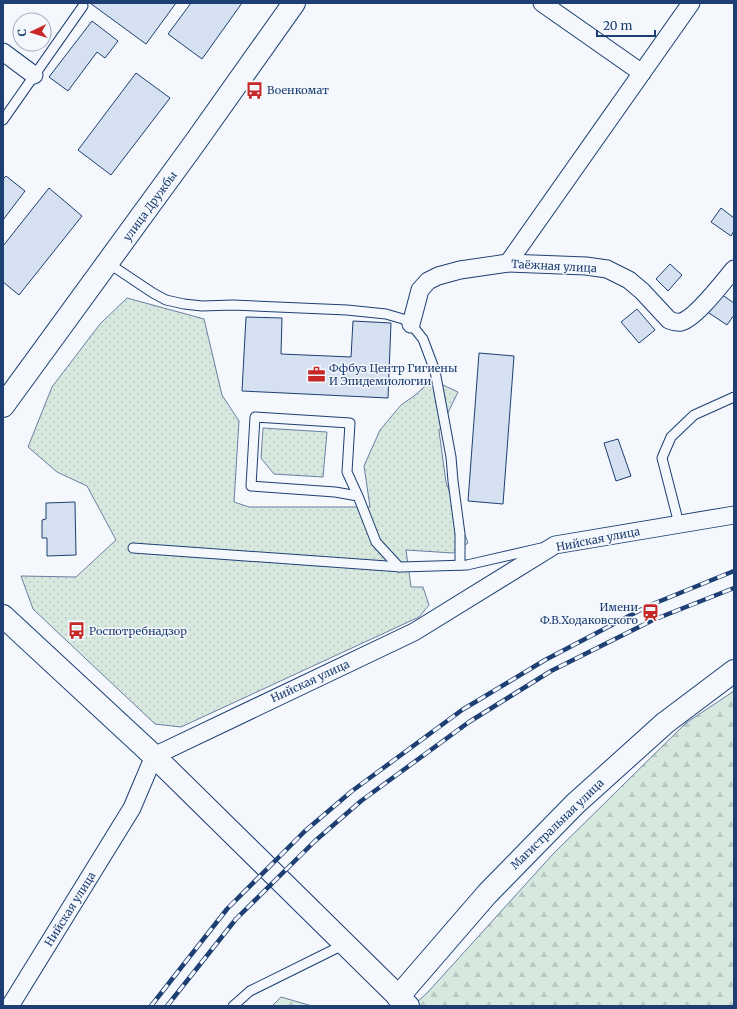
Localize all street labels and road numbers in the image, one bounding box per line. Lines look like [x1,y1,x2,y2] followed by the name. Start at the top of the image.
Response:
[120,168,180,244] street label: улица Дружбы
[511,257,597,275] street label: Таёжная улица
[555,524,641,554] street label: Нийская улица
[268,657,352,705] street label: Нийская улица
[507,776,607,872] street label: Магистральная улица
[42,869,99,949] street label: Нийская улица

